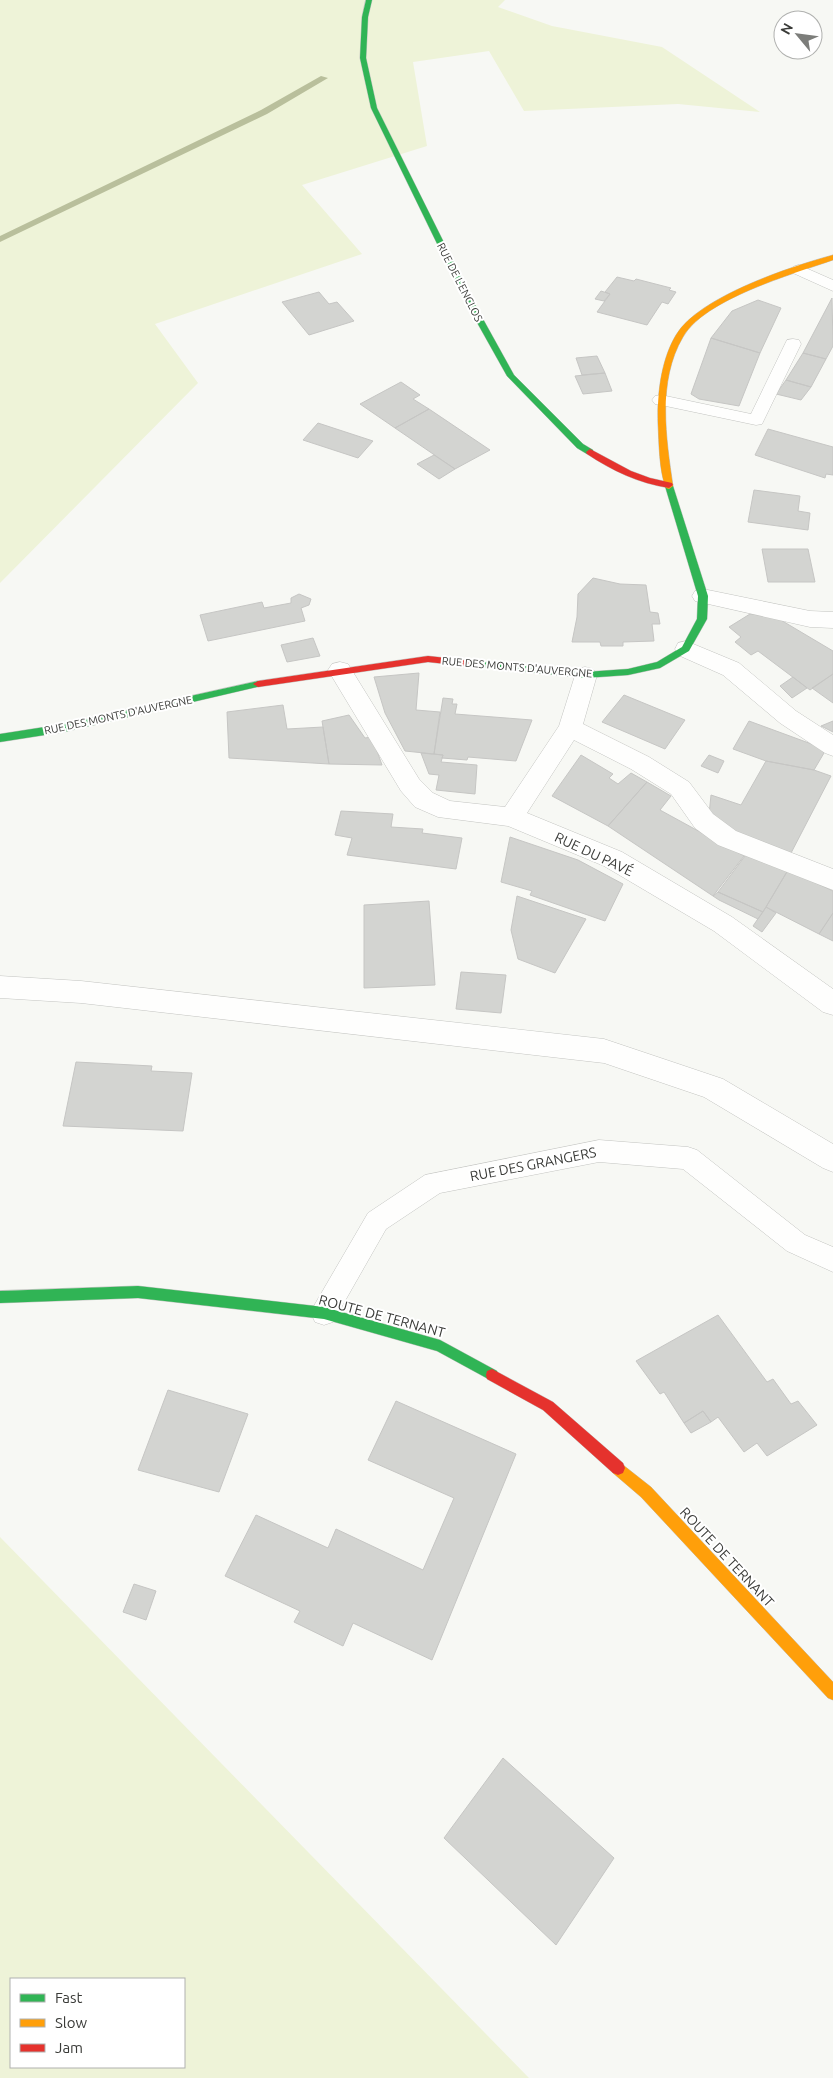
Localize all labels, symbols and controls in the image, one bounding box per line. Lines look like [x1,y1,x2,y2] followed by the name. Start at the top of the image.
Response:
[773,10,823,60] north arrow
[777,20,796,37] text: N
[435,241,485,324] street label: RUE DE L'ENCLOS
[441,654,593,680] street label: RUE DES MONTS D'AUVERGNE
[43,693,193,737] street label: RUE DES MONTS D'AUVERGNE
[552,828,636,879] street label: RUE DU PAVÉ
[468,1144,598,1184] street label: RUE DES GRANGERS
[317,1291,447,1341] street label: ROUTE DE TERNANT
[677,1504,777,1610] street label: ROUTE DE TERNANT
[10,1978,185,2068] legend
[55,1989,83,2006] text: Fast
[55,2014,88,2031] text: Slow
[55,2039,83,2056] text: Jam

